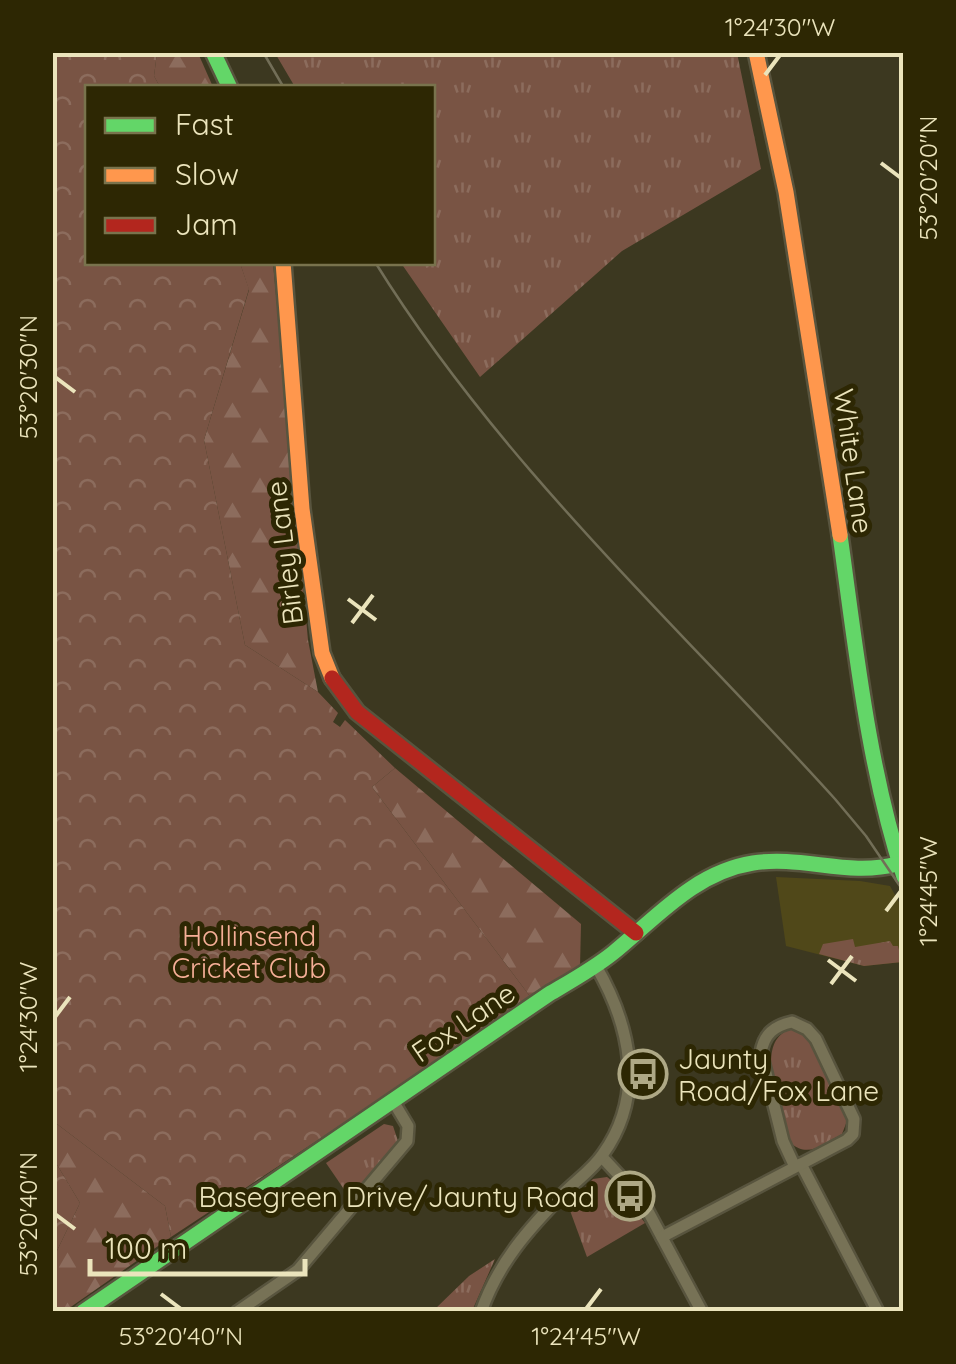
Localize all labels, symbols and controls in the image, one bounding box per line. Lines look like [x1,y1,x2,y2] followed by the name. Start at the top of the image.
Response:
[725,11,835,42] text: 1°24'30"W
[85,85,435,265] legend
[175,105,234,143] text: Fast
[912,115,943,241] text: 53°20'20"N
[175,155,239,193] text: Slow
[175,205,238,243] text: Jam
[12,315,43,439] text: 53°20'30"N
[827,386,881,536] street label: White Lane
[258,479,310,627] street label: Birley Lane
[912,836,943,946] text: 1°24'45"W
[172,918,326,985] park label: Hollinsend Cricket Club
[12,962,43,1072] text: 1°24'30"W
[405,975,521,1069] street label: Fox Lane
[678,1041,879,1108] place label: Jaunty Road/Fox Lane
[617,1048,669,1100] bus stop icon: Jaunty Road/Fox Lane
[12,1152,43,1276] text: 53°20'40"N
[604,1170,656,1222] bus stop icon: Basegreen Drive/Jaunty Road
[199,1179,595,1214] place label: Basegreen Drive/Jaunty Road
[90,1214,305,1276] scale bar
[105,1229,187,1267] text: 100 m
[119,1320,243,1351] text: 53°20'40"N
[531,1320,641,1351] text: 1°24'45"W

